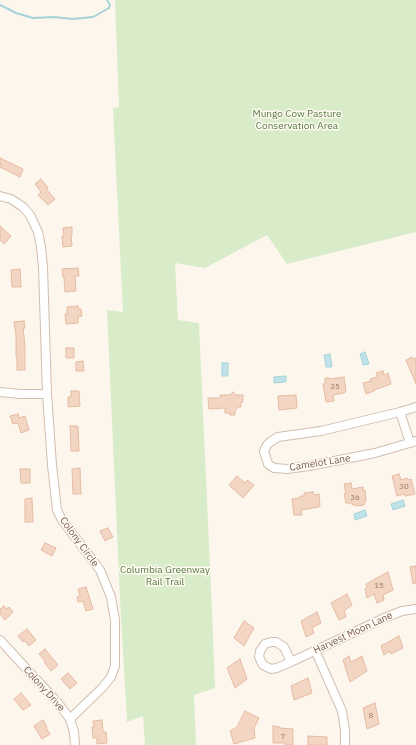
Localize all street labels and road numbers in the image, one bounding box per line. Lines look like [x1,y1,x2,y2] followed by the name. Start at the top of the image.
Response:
[289,452,351,474] street label: Camelot Lane
[57,515,101,569] street label: Colony Circle
[311,609,395,657] street label: Harvest Moon Lane
[21,664,67,714] street label: Colony Drive

